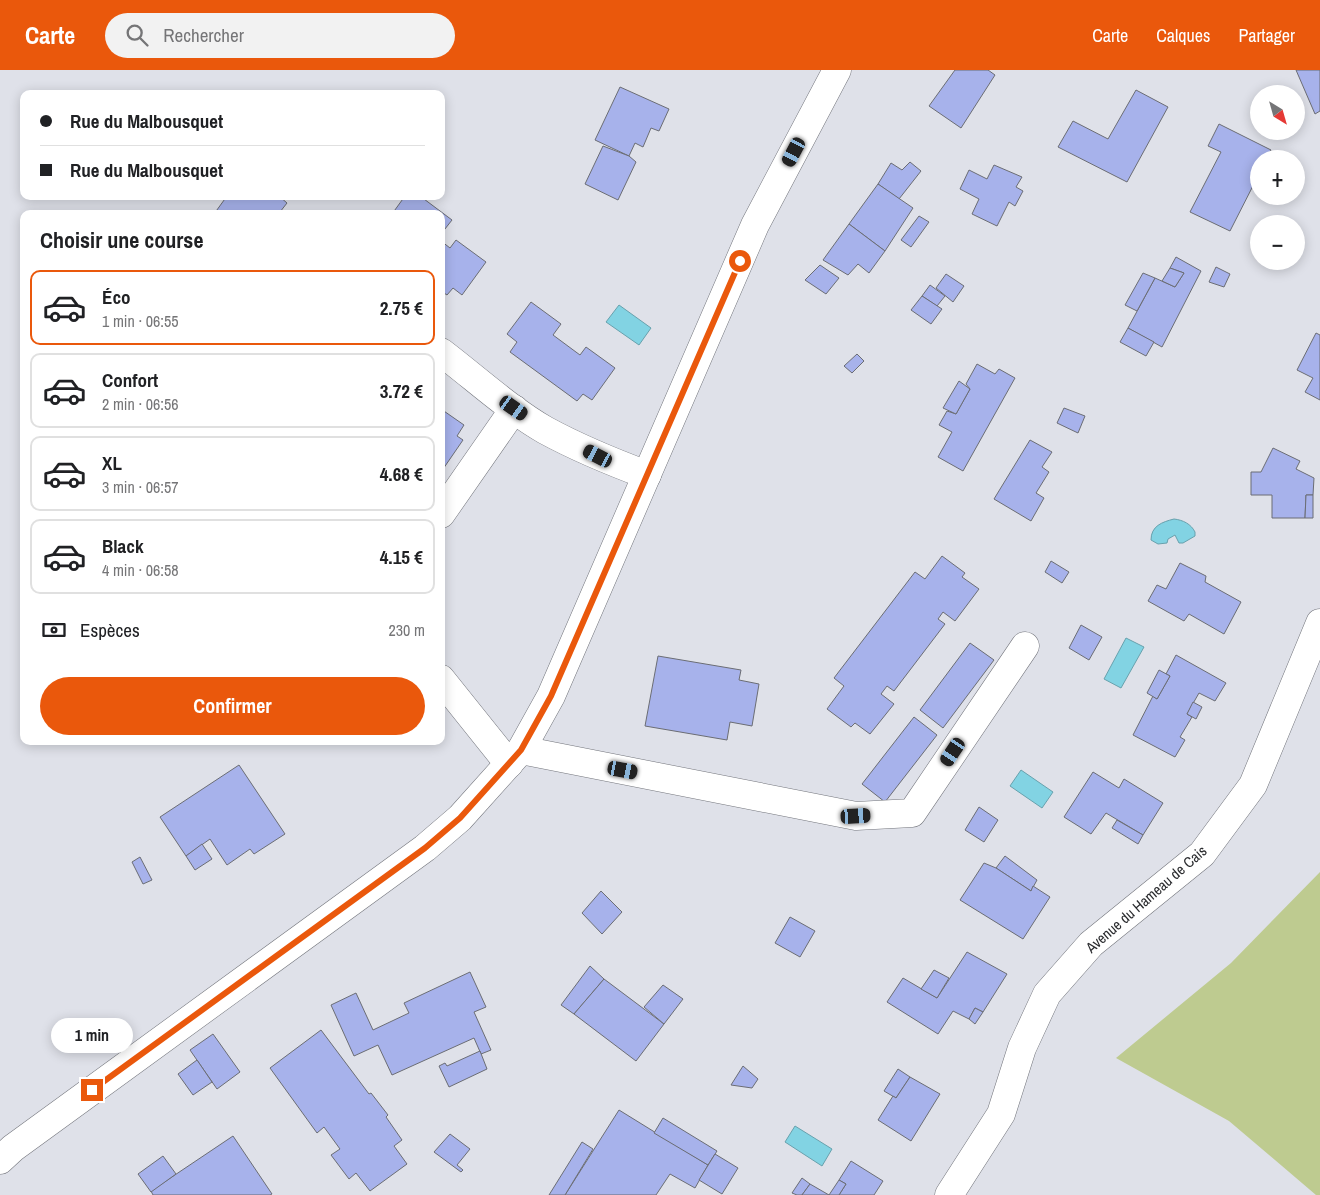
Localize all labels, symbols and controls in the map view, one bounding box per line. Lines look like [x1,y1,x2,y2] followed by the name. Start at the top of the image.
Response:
[105,13,455,58] search box
[25,19,75,51] text: Carte
[123,21,151,49] icon: search
[163,22,244,48] text: Rechercher
[1092,23,1128,48] text: Carte
[1156,23,1210,48] text: Calques
[1238,23,1295,48] text: Partager
[1250,85,1305,140] north arrow
[1250,85,1305,270] map controls
[70,108,223,134] text: Rue du Malbousquet
[780,135,807,169] car
[1250,150,1305,205] button: +
[70,157,223,183] text: Rue du Malbousquet
[1250,215,1305,270] button: −
[40,225,203,255] text: Choisir une course
[729,250,751,272] route start
[102,284,131,310] text: Éco
[42,285,87,330] icon: car
[380,295,423,321] text: 2.75 €
[102,310,179,332] text: 1 min · 06:55
[102,367,158,393] text: Confort
[42,368,87,413] icon: car
[380,378,423,404] text: 3.72 €
[102,393,179,415] text: 2 min · 06:56
[497,393,530,423] car
[581,443,614,469] car
[102,450,122,476] text: XL
[42,451,87,496] icon: car
[380,461,423,487] text: 4.68 €
[102,476,179,498] text: 3 min · 06:57
[102,533,144,559] text: Black
[42,534,87,579] icon: car
[380,544,423,570] text: 4.15 €
[102,559,179,581] text: 4 min · 06:58
[40,616,68,644] icon: cash
[80,617,140,643] text: Espèces
[389,619,425,641] text: 230 m
[40,677,425,735] button: Confirmer
[938,735,967,769] car
[606,760,639,780] car
[840,808,871,824] car
[1080,840,1211,958] street label: Avenue du Hameau de Cais
[51,1018,133,1052] callout: 1 min
[75,1024,109,1046] text: 1 min
[81,1079,103,1101] route end

